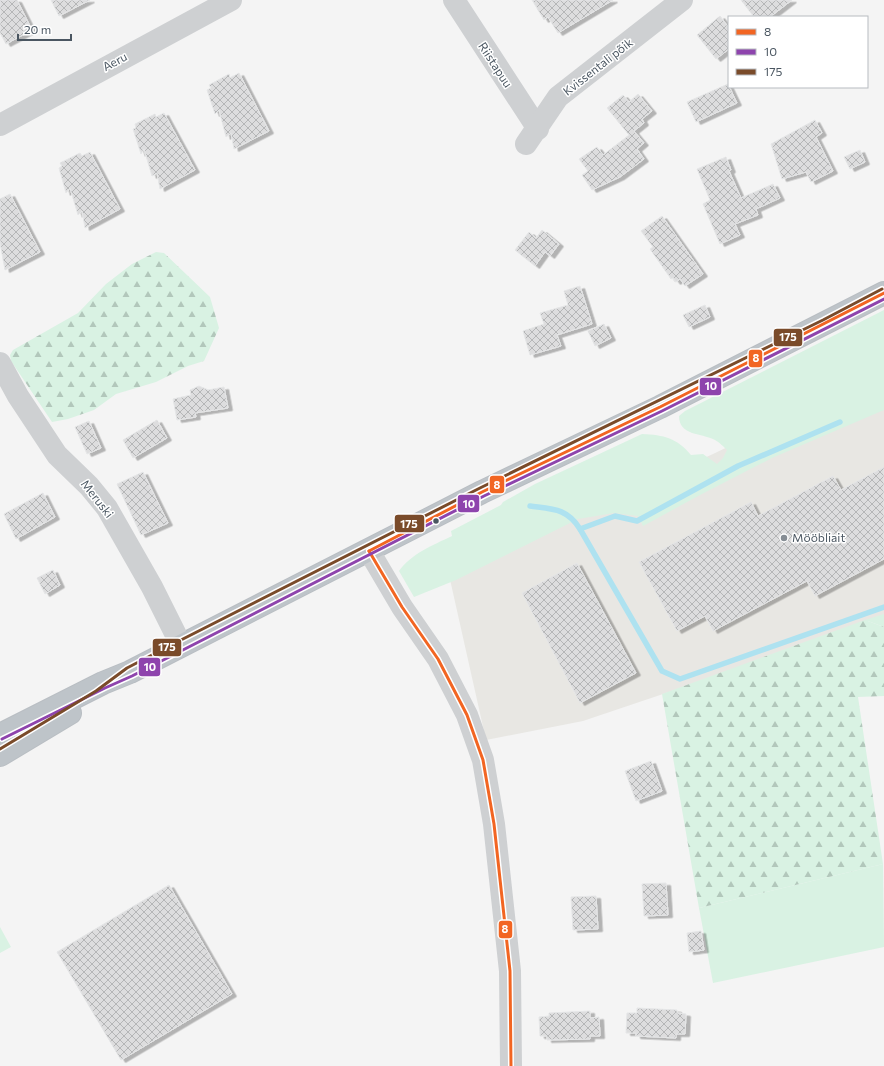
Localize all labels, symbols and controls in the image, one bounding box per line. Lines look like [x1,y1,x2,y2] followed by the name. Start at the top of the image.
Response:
[18,16,71,42] scale bar
[728,16,868,88] legend
[24,22,51,36] text: 20 m
[764,24,771,38] text: 8
[560,34,635,98] street label: Kvissentali põik
[476,39,516,90] street label: Riistapuu
[764,44,777,58] text: 10
[100,49,129,73] street label: Aeru
[764,64,782,78] text: 175
[773,328,803,347] line badge: 175
[779,330,797,343] text: 175
[748,349,763,368] line badge: 8
[753,351,760,364] text: 8
[699,377,722,396] line badge: 10
[705,379,717,392] text: 10
[489,475,505,494] line badge: 8
[79,477,117,520] street label: Meruski
[494,478,501,491] text: 8
[457,494,480,513] line badge: 10
[463,497,475,510] text: 10
[394,514,425,533] line badge: 175
[431,516,441,526] unlabelled marker
[400,517,418,530] text: 175
[792,530,845,544] place label: Mööbliait
[779,533,789,543] marker: Mööbliait
[152,638,182,657] line badge: 175
[158,640,176,653] text: 175
[138,657,161,677] line badge: 10
[144,660,156,673] text: 10
[498,920,513,939] line badge: 8
[502,922,509,935] text: 8

